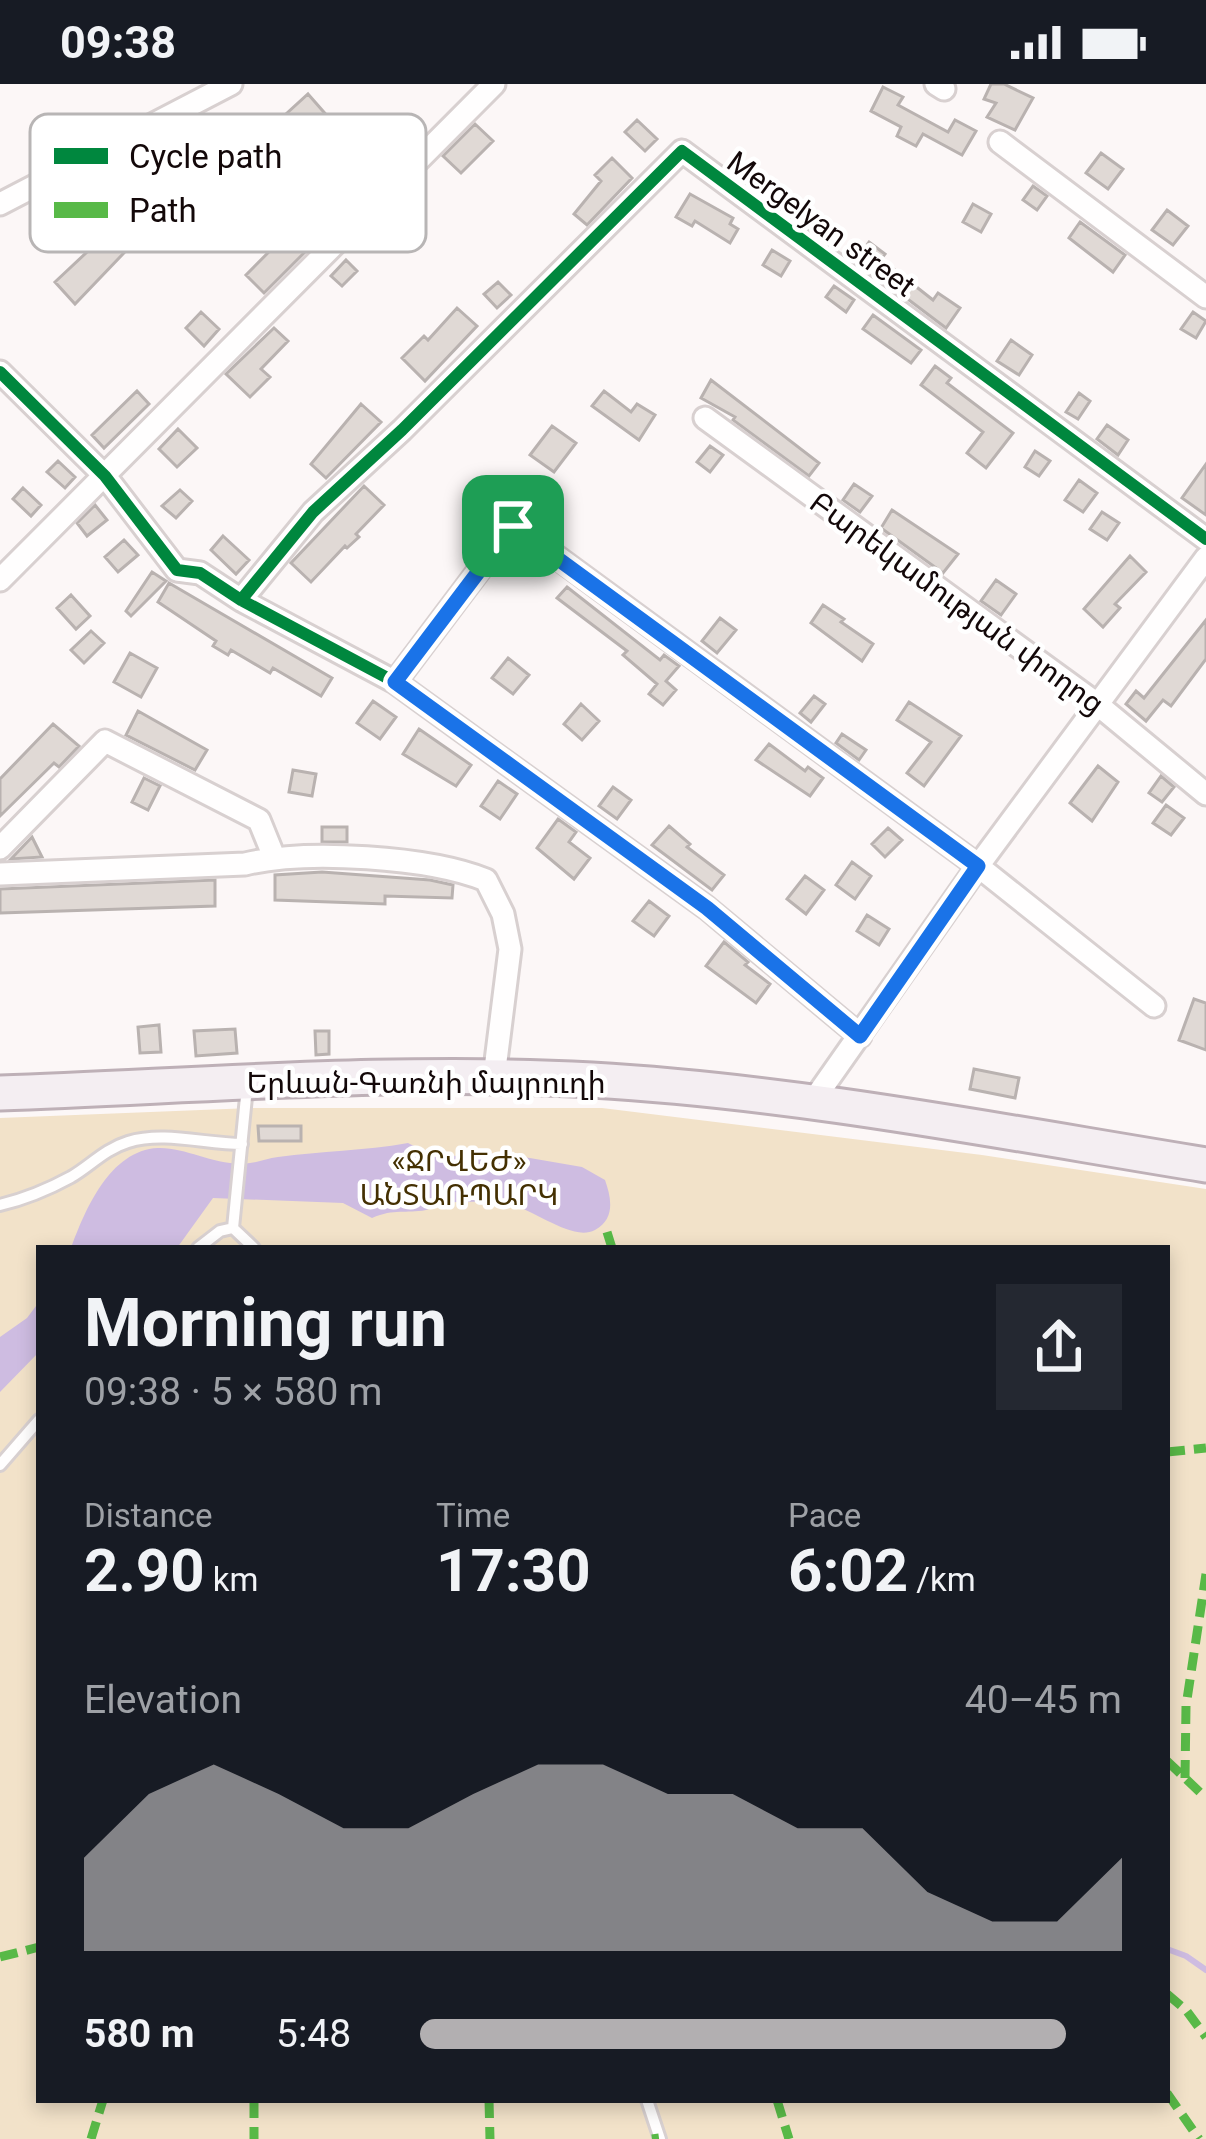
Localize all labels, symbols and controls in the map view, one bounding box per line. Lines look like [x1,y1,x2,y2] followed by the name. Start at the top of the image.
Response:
[60,16,176,69] text: 09:38
[30,114,426,252] legend
[129,137,282,176] text: Cycle path
[721,144,922,303] street label: Mergelyan street
[129,191,197,230] text: Path
[462,475,564,577] pin
[803,484,1111,721] street label: Բարեկամության փողոց
[480,493,546,559] icon: arrive
[246,1065,606,1100] street label: Երևան-Գառնի մայրուղի
[360,1143,558,1212] park label: «ՋՐՎԵԺ» ԱՆՏԱՌՊԱՐԿ
[996,1284,1122,1410] button: share
[84,1285,447,1362] text: Morning run
[84,1369,382,1415] text: 09:38 · 5 × 580 m
[84,1496,212,1535] text: Distance
[436,1496,510,1535] text: Time
[788,1496,861,1535] text: Pace
[84,1535,205,1606] text: 2.90
[436,1535,591,1606] text: 17:30
[788,1535,908,1606] text: 6:02
[205,1560,259,1599] text: km
[908,1560,976,1599] text: /km
[84,1677,242,1723] text: Elevation
[965,1677,1122,1723] text: 40–45 m
[84,2011,195,2057] text: 580 m
[276,2011,351,2057] text: 5:48

